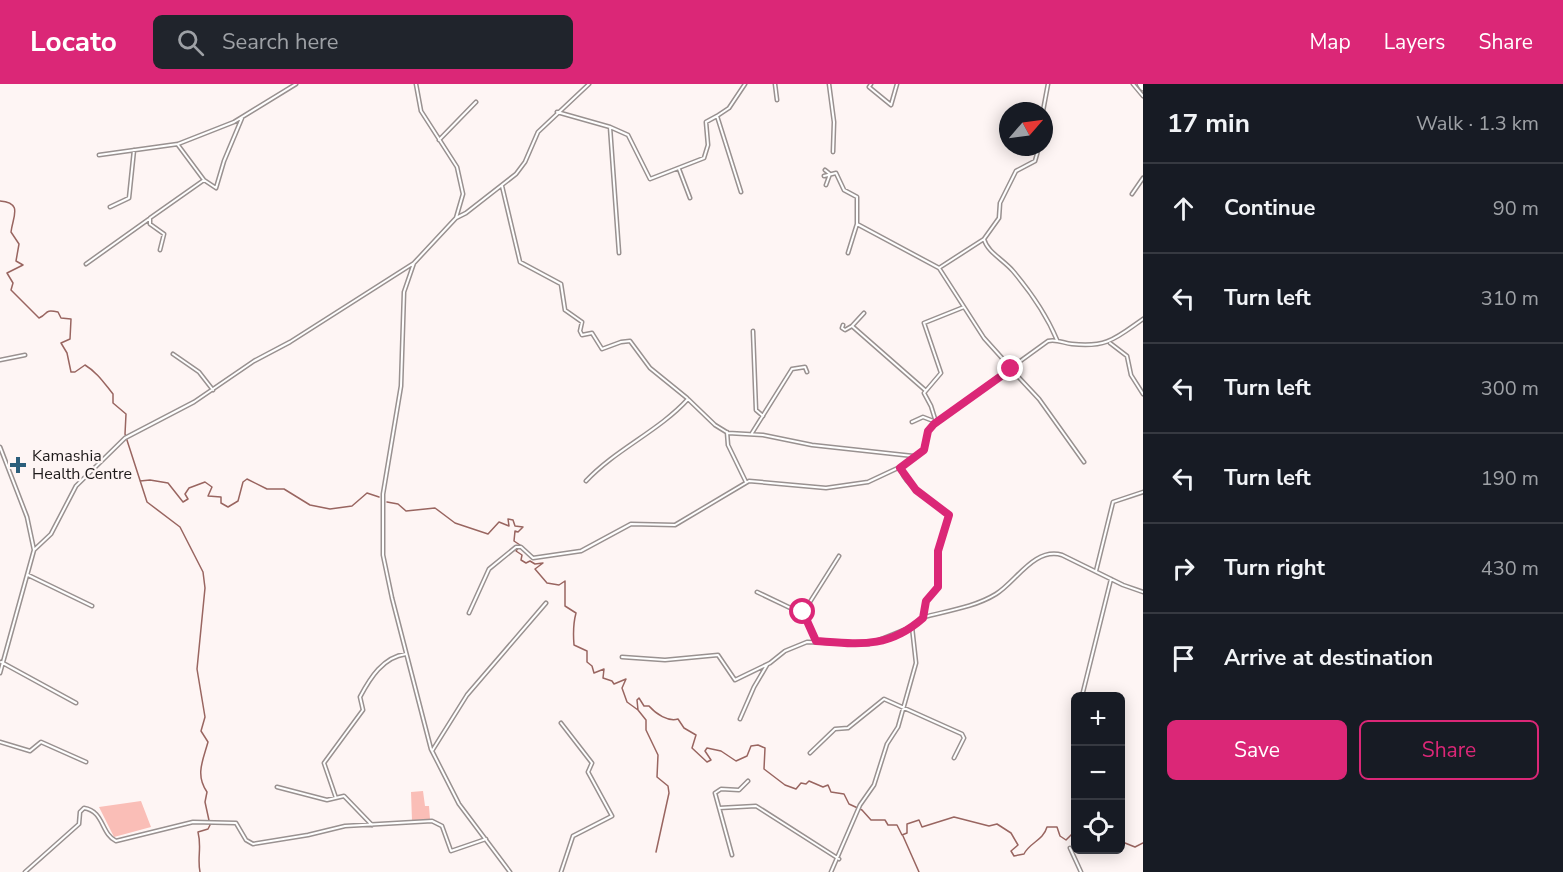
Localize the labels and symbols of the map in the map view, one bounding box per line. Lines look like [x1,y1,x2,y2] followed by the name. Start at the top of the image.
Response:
[999,102,1053,156] north arrow
[997,355,1023,381] route end
[32,445,132,485] place label: Kamashia Health Centre
[9,456,27,474] marker: Kamashia Health Centre
[789,598,815,624] route start

